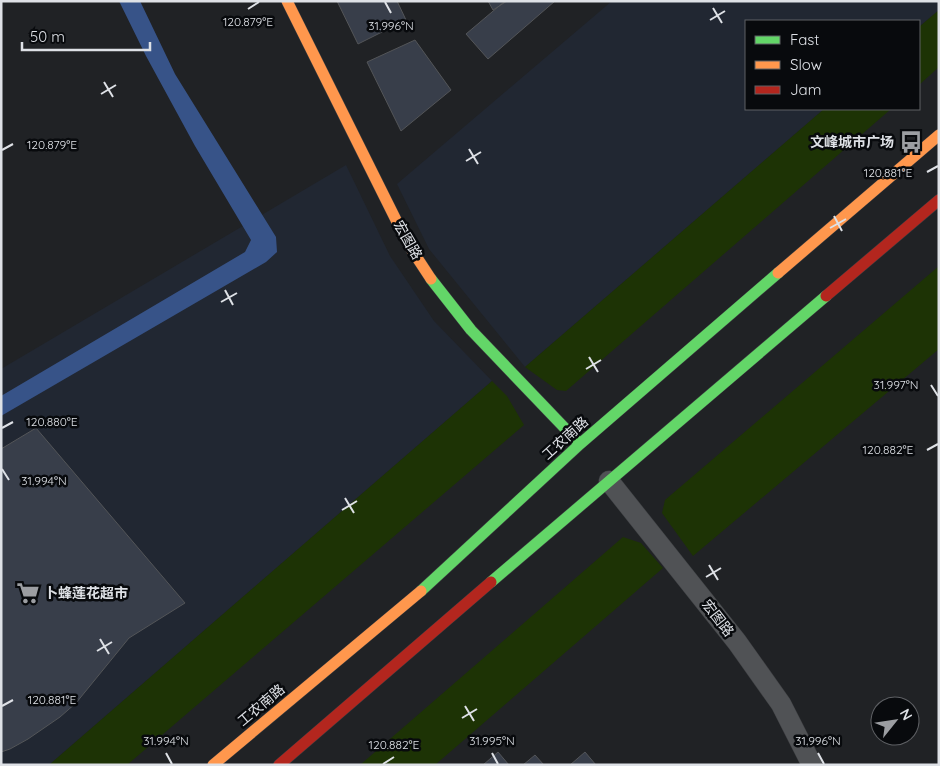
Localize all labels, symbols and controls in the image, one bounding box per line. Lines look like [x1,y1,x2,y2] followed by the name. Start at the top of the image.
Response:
[223,14,273,29] text: 120.879°E
[368,18,414,33] text: 31.996°N
[22,20,150,52] scale bar
[745,20,920,110] legend
[30,27,65,46] text: 50 m
[790,30,819,49] text: Fast
[790,55,822,74] text: Slow
[790,80,821,99] text: Jam
[898,129,924,155] bus stop icon: 文峰城市广场
[810,133,894,151] place label: 文峰城市广场
[27,137,77,152] text: 120.879°E
[864,165,912,180] text: 120.881°E
[390,217,426,263] street label: 宏图路
[874,377,918,392] text: 31.997°N
[538,413,592,463] street label: 工农南路
[26,414,78,429] text: 120.880°E
[863,442,914,457] text: 120.882°E
[21,473,67,488] text: 31.994°N
[15,580,41,606] supermarket icon: 卜蜂莲花超市
[44,584,128,602] place label: 卜蜂莲花超市
[698,596,738,640] street label: 宏图路
[234,680,288,730] street label: 工农南路
[28,692,76,707] text: 120.881°E
[870,696,920,746] north arrow
[896,706,917,723] text: N
[143,733,189,748] text: 31.994°N
[469,733,515,748] text: 31.995°N
[795,733,841,748] text: 31.996°N
[369,737,420,752] text: 120.882°E

